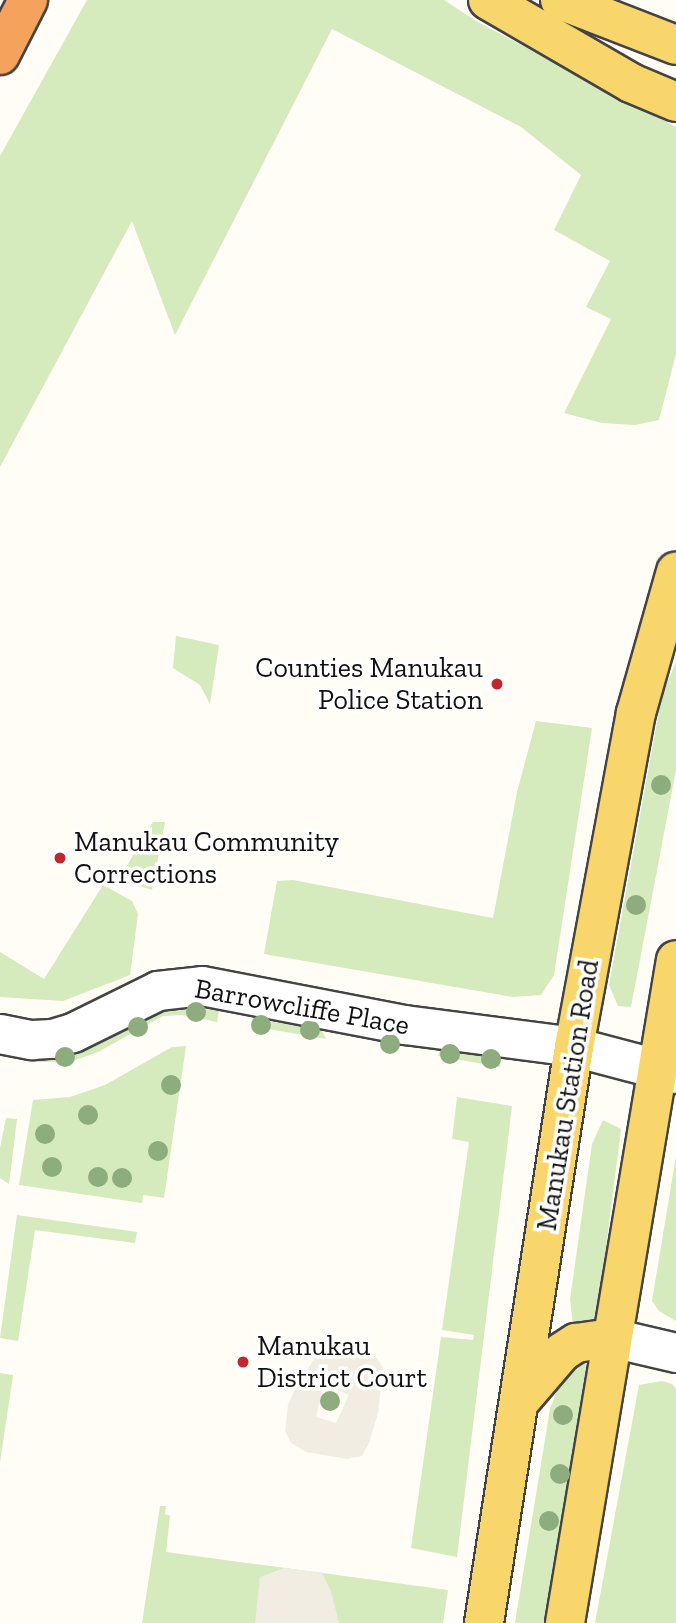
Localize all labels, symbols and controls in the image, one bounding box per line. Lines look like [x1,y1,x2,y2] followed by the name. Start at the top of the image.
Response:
[255,651,483,717] place label: Counties Manukau Police Station
[489,676,505,692] marker: Counties Manukau Police Station
[74,825,339,891] place label: Manukau Community Corrections
[52,850,68,866] marker: Manukau Community Corrections
[530,957,606,1233] street label: Manukau Station Road
[192,972,412,1042] street label: Barrowcliffe Place
[257,1329,427,1395] place label: Manukau District Court
[235,1354,251,1370] marker: Manukau District Court

